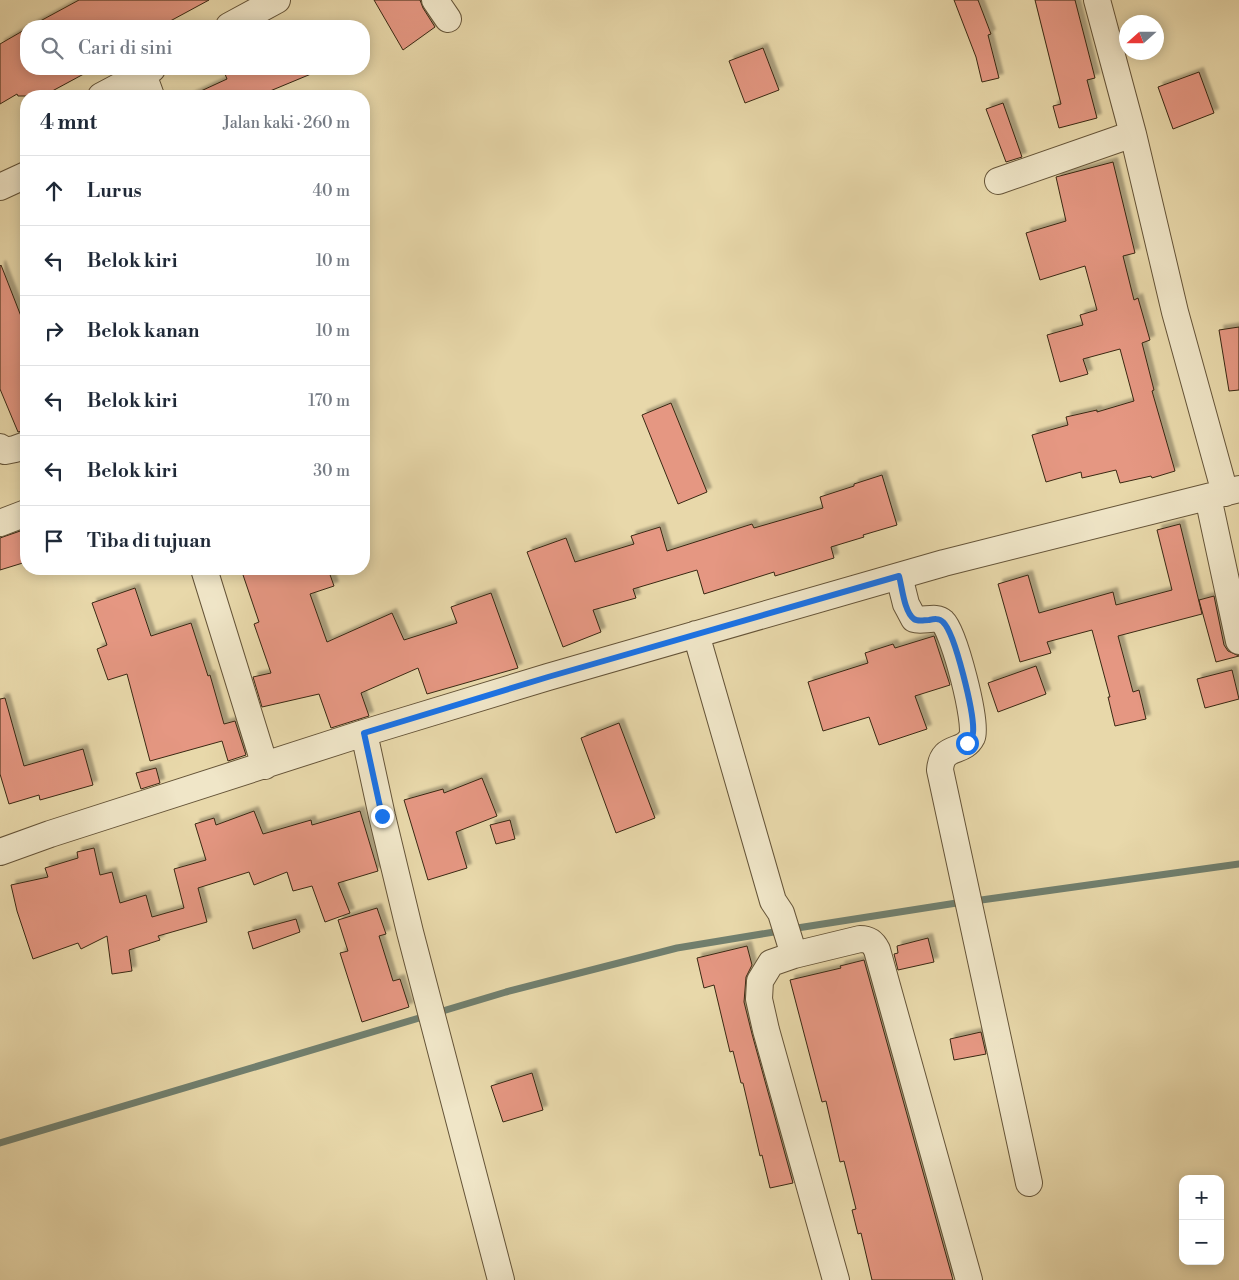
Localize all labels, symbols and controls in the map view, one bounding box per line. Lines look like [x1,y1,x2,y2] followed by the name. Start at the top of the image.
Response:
[1119,15,1164,60] north arrow
[20,20,370,75] search box
[38,34,66,62] icon: search
[78,36,173,60] text: Cari di sini
[40,110,97,136] text: 4 mnt
[223,113,350,133] text: Jalan kaki · 260 m
[40,177,68,205] icon: ahead
[87,179,142,203] text: Lurus
[313,181,350,201] text: 40 m
[40,247,68,275] icon: left
[87,249,177,273] text: Belok kiri
[316,251,350,271] text: 10 m
[40,317,68,345] icon: right
[87,319,200,343] text: Belok kanan
[316,321,350,341] text: 10 m
[40,387,68,415] icon: left
[87,389,177,413] text: Belok kiri
[308,391,350,411] text: 170 m
[40,457,68,485] icon: left
[87,459,177,483] text: Belok kiri
[313,461,350,481] text: 30 m
[40,527,68,555] icon: arrive
[87,529,211,553] text: Tiba di tujuan
[956,732,979,755] route start
[371,805,394,828] route end
[1179,1175,1224,1265] map controls
[1179,1175,1224,1220] button: +
[1179,1220,1224,1265] button: −

